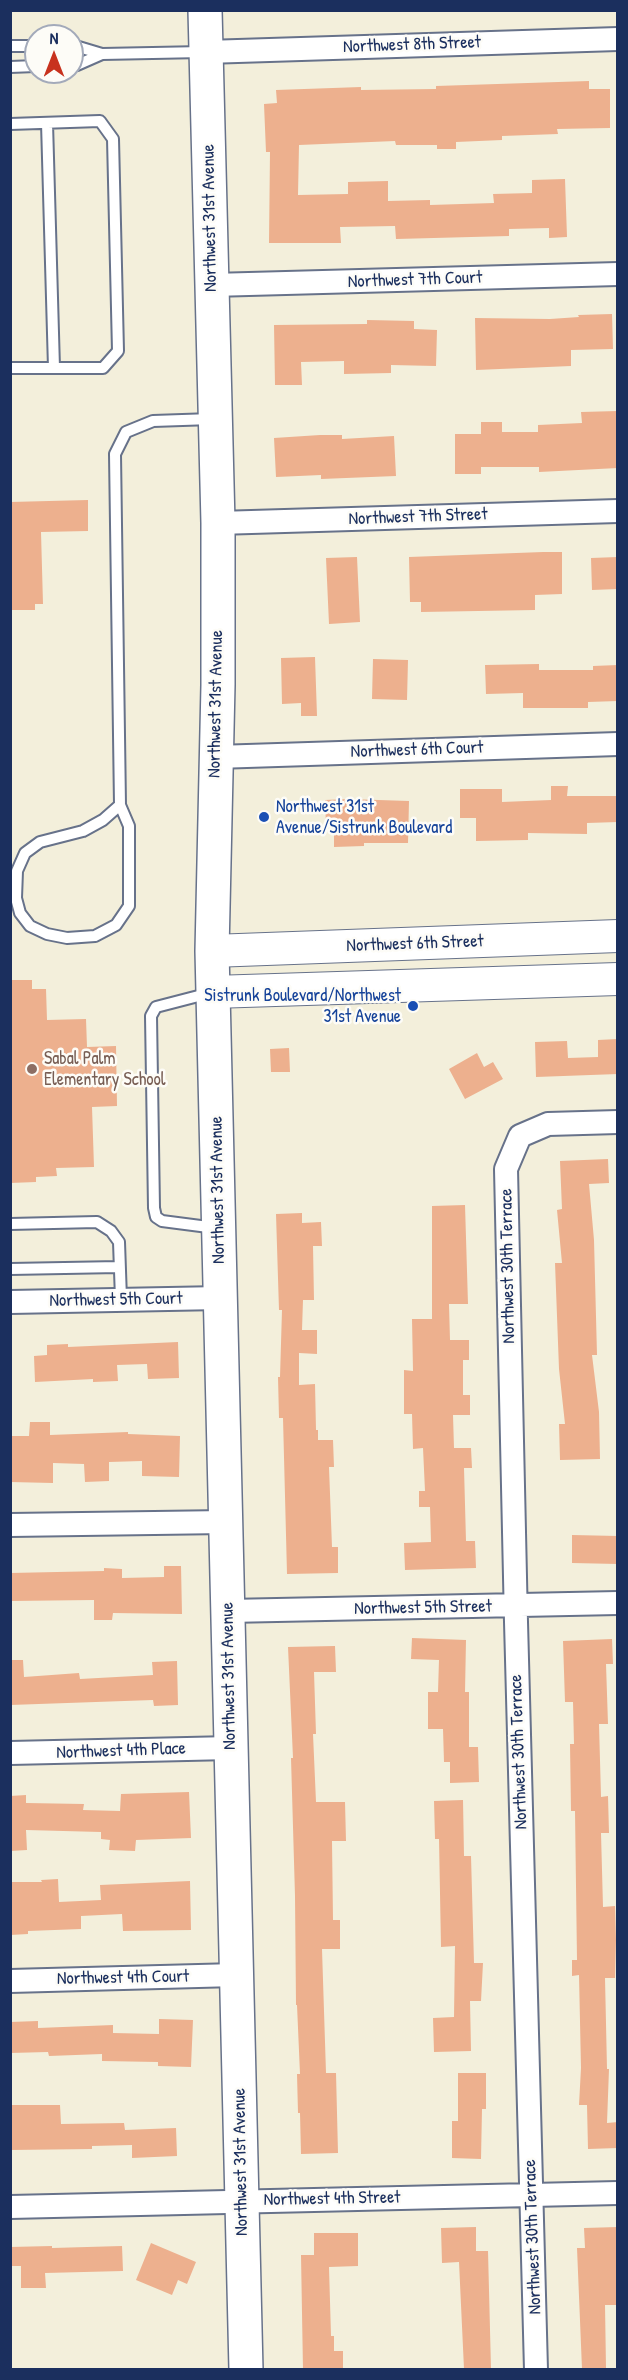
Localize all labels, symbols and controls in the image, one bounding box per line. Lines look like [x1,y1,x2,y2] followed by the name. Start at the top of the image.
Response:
[24,24,84,84] north arrow
[50,27,58,49] text: N
[343,32,481,58] street label: Northwest 8th Street
[198,144,222,292] street label: Northwest 31st Avenue
[347,267,483,293] street label: Northwest 7th Court
[348,504,488,530] street label: Northwest 7th Street
[204,630,228,778] street label: Northwest 31st Avenue
[350,737,484,763] street label: Northwest 6th Court
[276,796,452,838] place label: Northwest 31st Avenue/Sistrunk Boulevard
[257,810,271,824] marker: Northwest 31st Avenue/Sistrunk Boulevard
[346,931,484,957] street label: Northwest 6th Street
[204,985,401,1028] place label: Sistrunk Boulevard/Northwest 31st Avenue
[406,999,420,1013] marker: Sistrunk Boulevard/Northwest 31st Avenue
[44,1048,165,1090] place label: Sabal Palm Elementary School
[25,1062,39,1076] marker: Sabal Palm Elementary School
[206,1116,230,1264] street label: Northwest 31st Avenue
[496,1188,520,1344] street label: Northwest 30th Terrace
[49,1288,183,1312] street label: Northwest 5th Court
[354,1596,492,1620] street label: Northwest 5th Street
[217,1602,241,1750] street label: Northwest 31st Avenue
[506,1674,532,1830] street label: Northwest 30th Terrace
[56,1738,186,1764] street label: Northwest 4th Place
[57,1966,189,1990] street label: Northwest 4th Court
[229,2088,253,2236] street label: Northwest 31st Avenue
[520,2159,546,2315] street label: Northwest 30th Terrace
[263,2187,401,2211] street label: Northwest 4th Street

